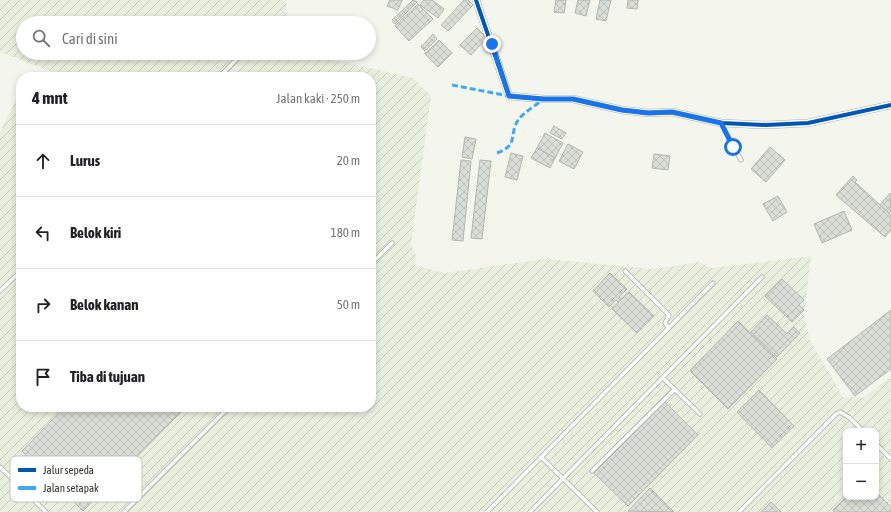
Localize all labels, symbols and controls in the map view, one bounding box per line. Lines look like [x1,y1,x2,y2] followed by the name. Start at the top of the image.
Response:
[16,16,376,60] search box
[30,27,52,49] icon: search
[62,30,118,47] text: Cari di sini
[483,35,501,53] route end
[32,88,68,108] text: 4 mnt
[276,91,360,106] text: Jalan kaki · 250 m
[724,138,742,156] route start
[32,150,54,172] icon: ahead
[70,152,100,169] text: Lurus
[337,153,360,168] text: 20 m
[32,222,54,244] icon: left
[70,224,121,241] text: Belok kiri
[331,225,360,240] text: 180 m
[32,294,54,316] icon: right
[70,296,139,313] text: Belok kanan
[337,297,360,312] text: 50 m
[32,366,54,388] icon: arrive
[70,368,145,385] text: Tiba di tujuan
[843,428,879,500] map controls
[843,428,879,464] button: +
[10,456,142,502] legend
[43,464,94,476] text: Jalur sepeda
[843,464,879,500] button: −
[43,482,99,494] text: Jalan setapak

